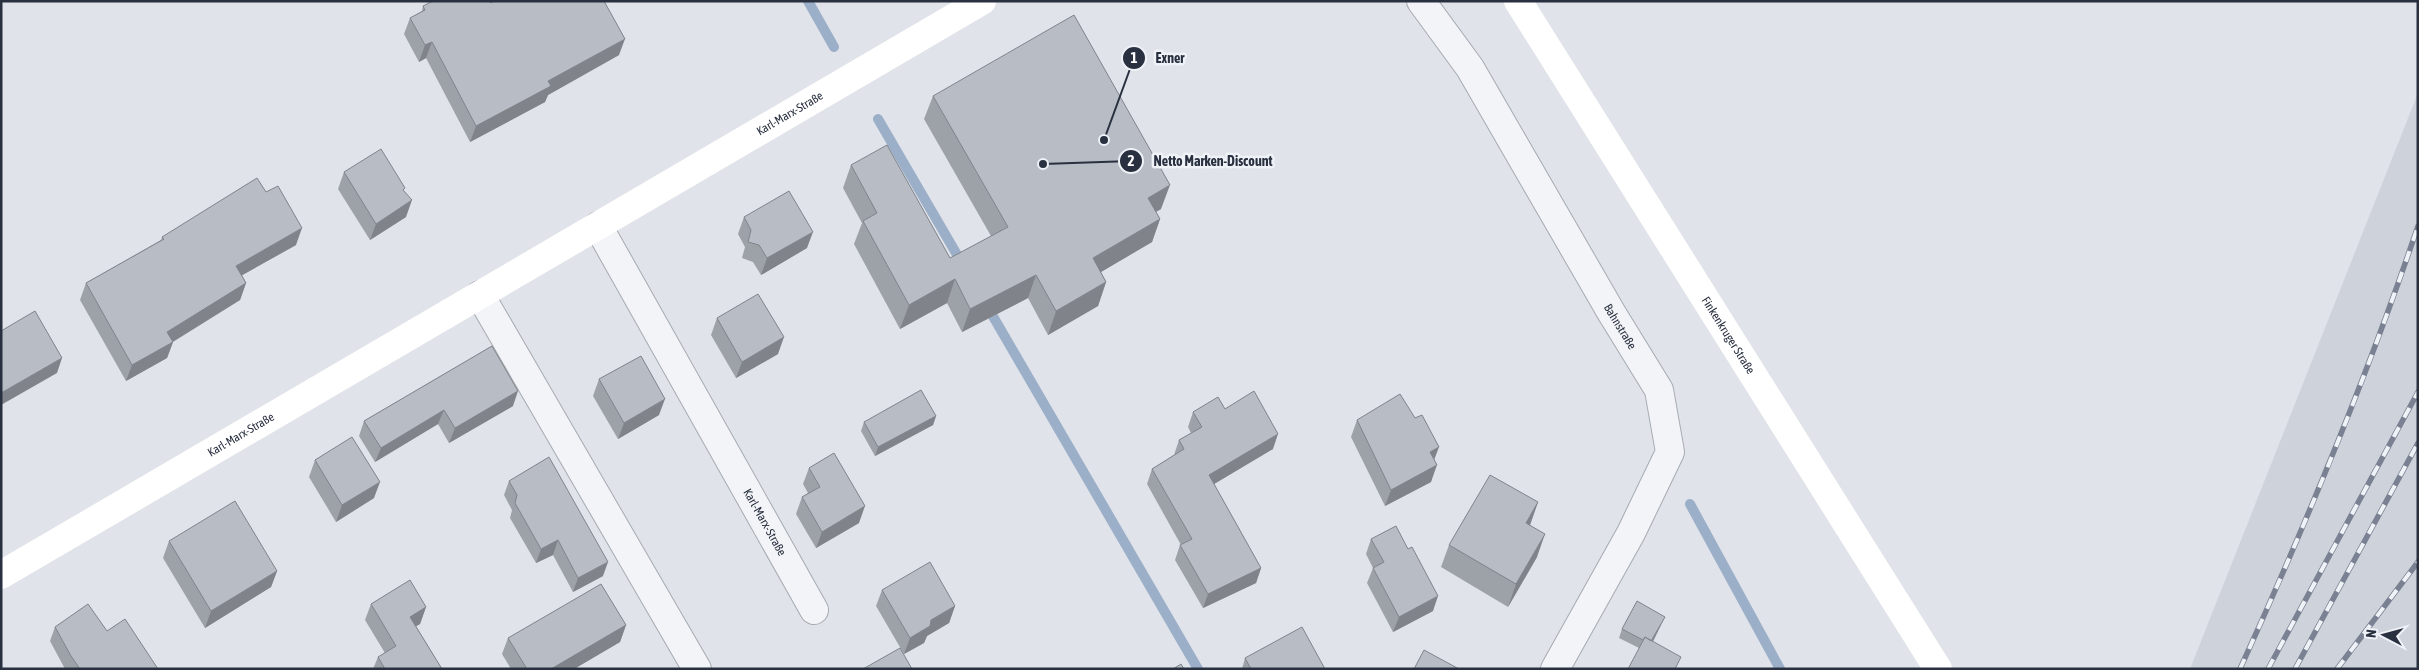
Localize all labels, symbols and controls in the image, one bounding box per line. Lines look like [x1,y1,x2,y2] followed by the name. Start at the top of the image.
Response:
[1121,43,1195,72] callout: Exner
[1130,49,1138,66] text: 1
[1156,50,1185,66] text: Exner
[754,89,826,138] street label: Karl-Marx-Straße
[1118,146,1282,175] callout: Netto Marken-Discount
[1127,152,1135,169] text: 2
[1154,153,1272,169] text: Netto Marken-Discount
[1699,294,1758,377] street label: Finkenkruger Straße
[1601,301,1639,352] street label: Bahnstraße
[205,410,277,459] street label: Karl-Marx-Straße
[740,486,789,558] street label: Karl-Marx-Straße
[2359,610,2409,660] north arrow
[2363,629,2379,639] text: N

